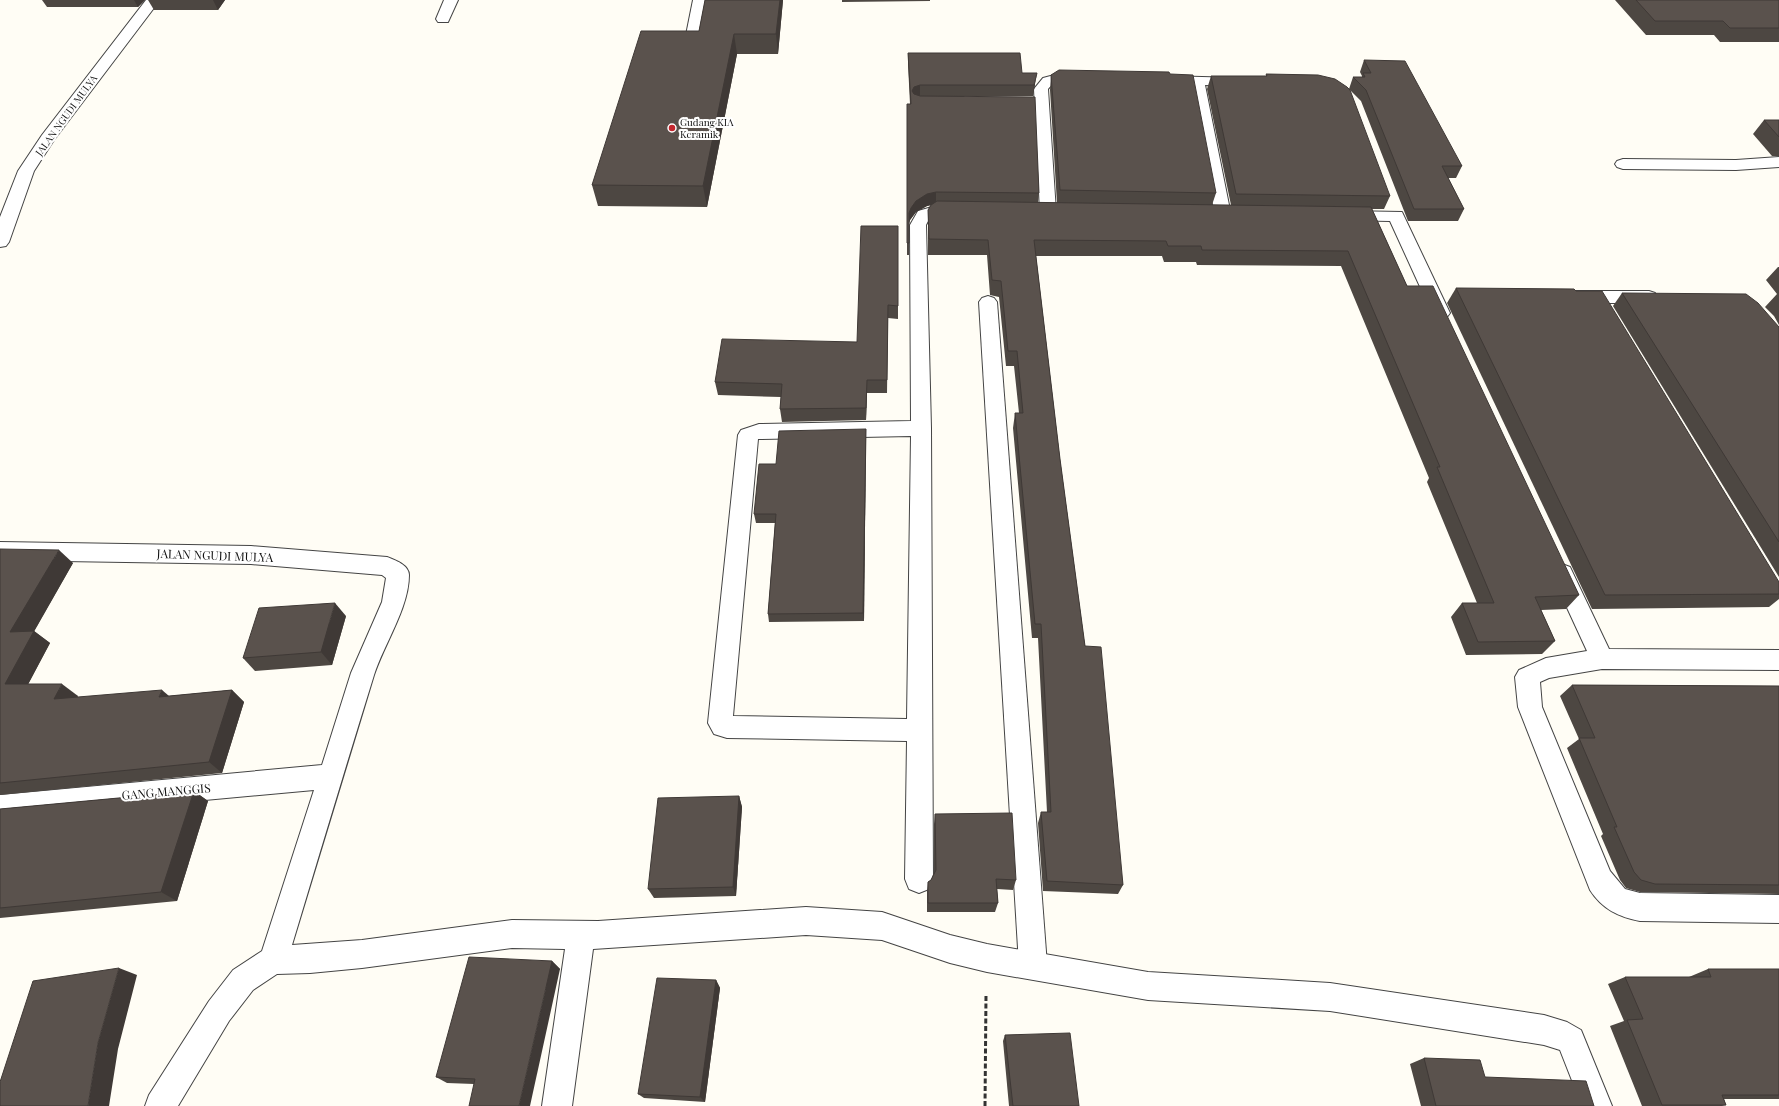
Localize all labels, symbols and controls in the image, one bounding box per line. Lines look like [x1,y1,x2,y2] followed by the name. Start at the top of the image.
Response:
[31,71,101,159] street label: JALAN NGUDI MULYA
[680,115,734,141] place label: Gudang KIA Keramik
[667,123,677,133] marker: Gudang KIA Keramik
[155,545,274,565] street label: JALAN NGUDI MULYA
[121,779,211,803] street label: GANG MANGGIS

